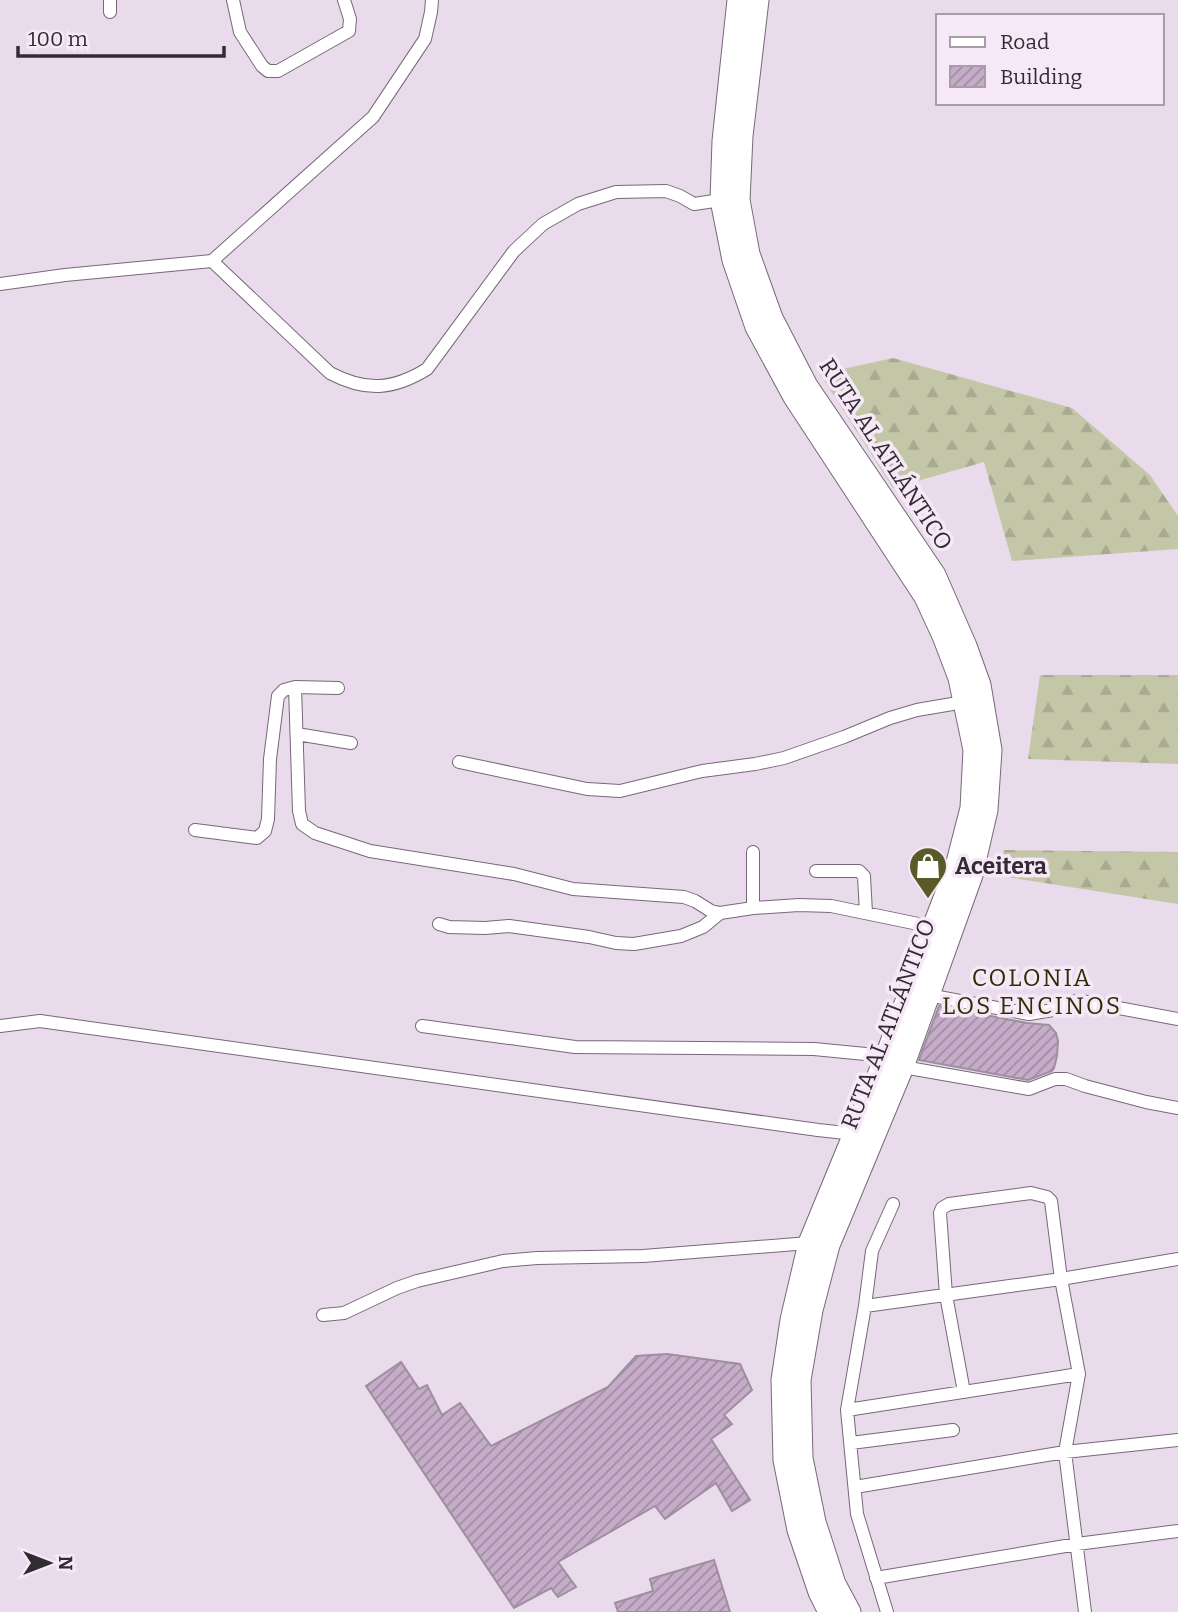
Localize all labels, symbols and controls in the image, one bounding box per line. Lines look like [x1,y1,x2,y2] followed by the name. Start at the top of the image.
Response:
[18,14,224,58] scale bar
[936,14,1164,105] legend
[28,26,88,52] text: 100 m
[1000,29,1049,55] text: Road
[1000,64,1083,90] text: Building
[814,353,958,555] street label: RUTA AL ATLÁNTICO
[907,845,949,900] shop icon: Aceitera
[955,852,1047,880] place label: Aceitera
[835,915,941,1133] street label: RUTA AL ATLÁNTICO
[942,964,1122,1020] district label: COLONIA LOS ENCINOS
[14,1528,84,1598] north arrow
[54,1556,77,1571] text: N

